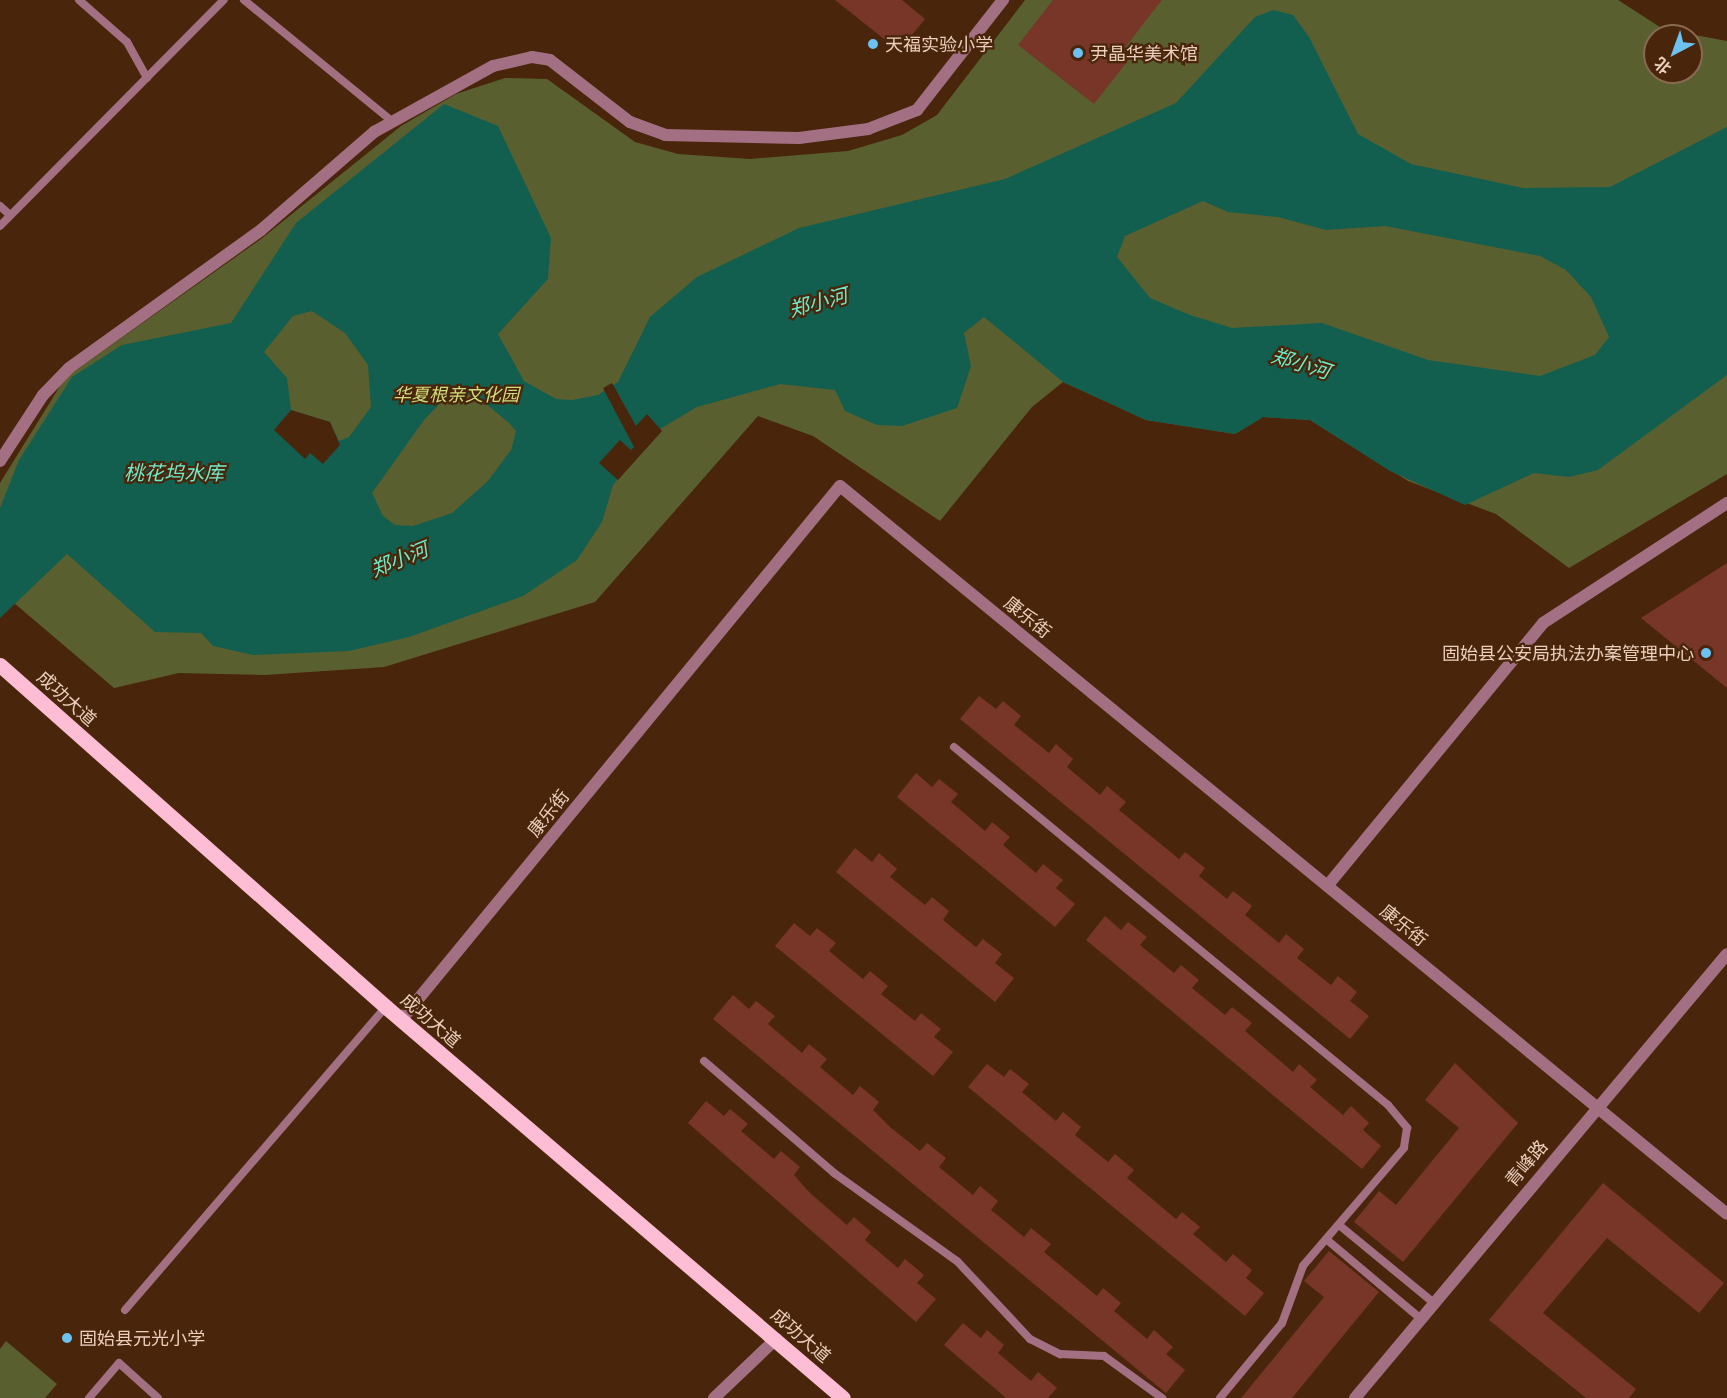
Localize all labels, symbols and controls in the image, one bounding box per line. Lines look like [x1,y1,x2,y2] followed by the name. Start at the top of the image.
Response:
[1643,24,1703,84] north arrow
[885,33,993,55] place label: 天福实验小学
[866,37,880,51] marker: 天福实验小学
[1090,42,1198,64] place label: 尹晶华美术馆
[1071,46,1085,60] marker: 尹晶华美术馆
[1649,53,1676,80] text: 北
[786,283,850,321] water label: 郑小河
[1269,343,1333,383] water label: 郑小河
[393,383,519,405] park label: 华夏根亲文化园
[124,460,224,484] water label: 桃花坞水库
[367,537,431,581] water label: 郑小河
[1000,592,1056,642] street label: 康乐街
[1442,642,1694,664] place label: 固始县公安局执法办案管理中心
[1699,646,1713,660] marker: 固始县公安局执法办案管理中心
[33,666,101,730] street label: 成功大道
[523,785,573,841] street label: 康乐街
[1376,900,1432,950] street label: 康乐街
[397,988,465,1052] street label: 成功大道
[1500,1135,1552,1191] street label: 青峰路
[767,1303,835,1367] street label: 成功大道
[79,1327,205,1349] place label: 固始县元光小学
[60,1331,74,1345] marker: 固始县元光小学

